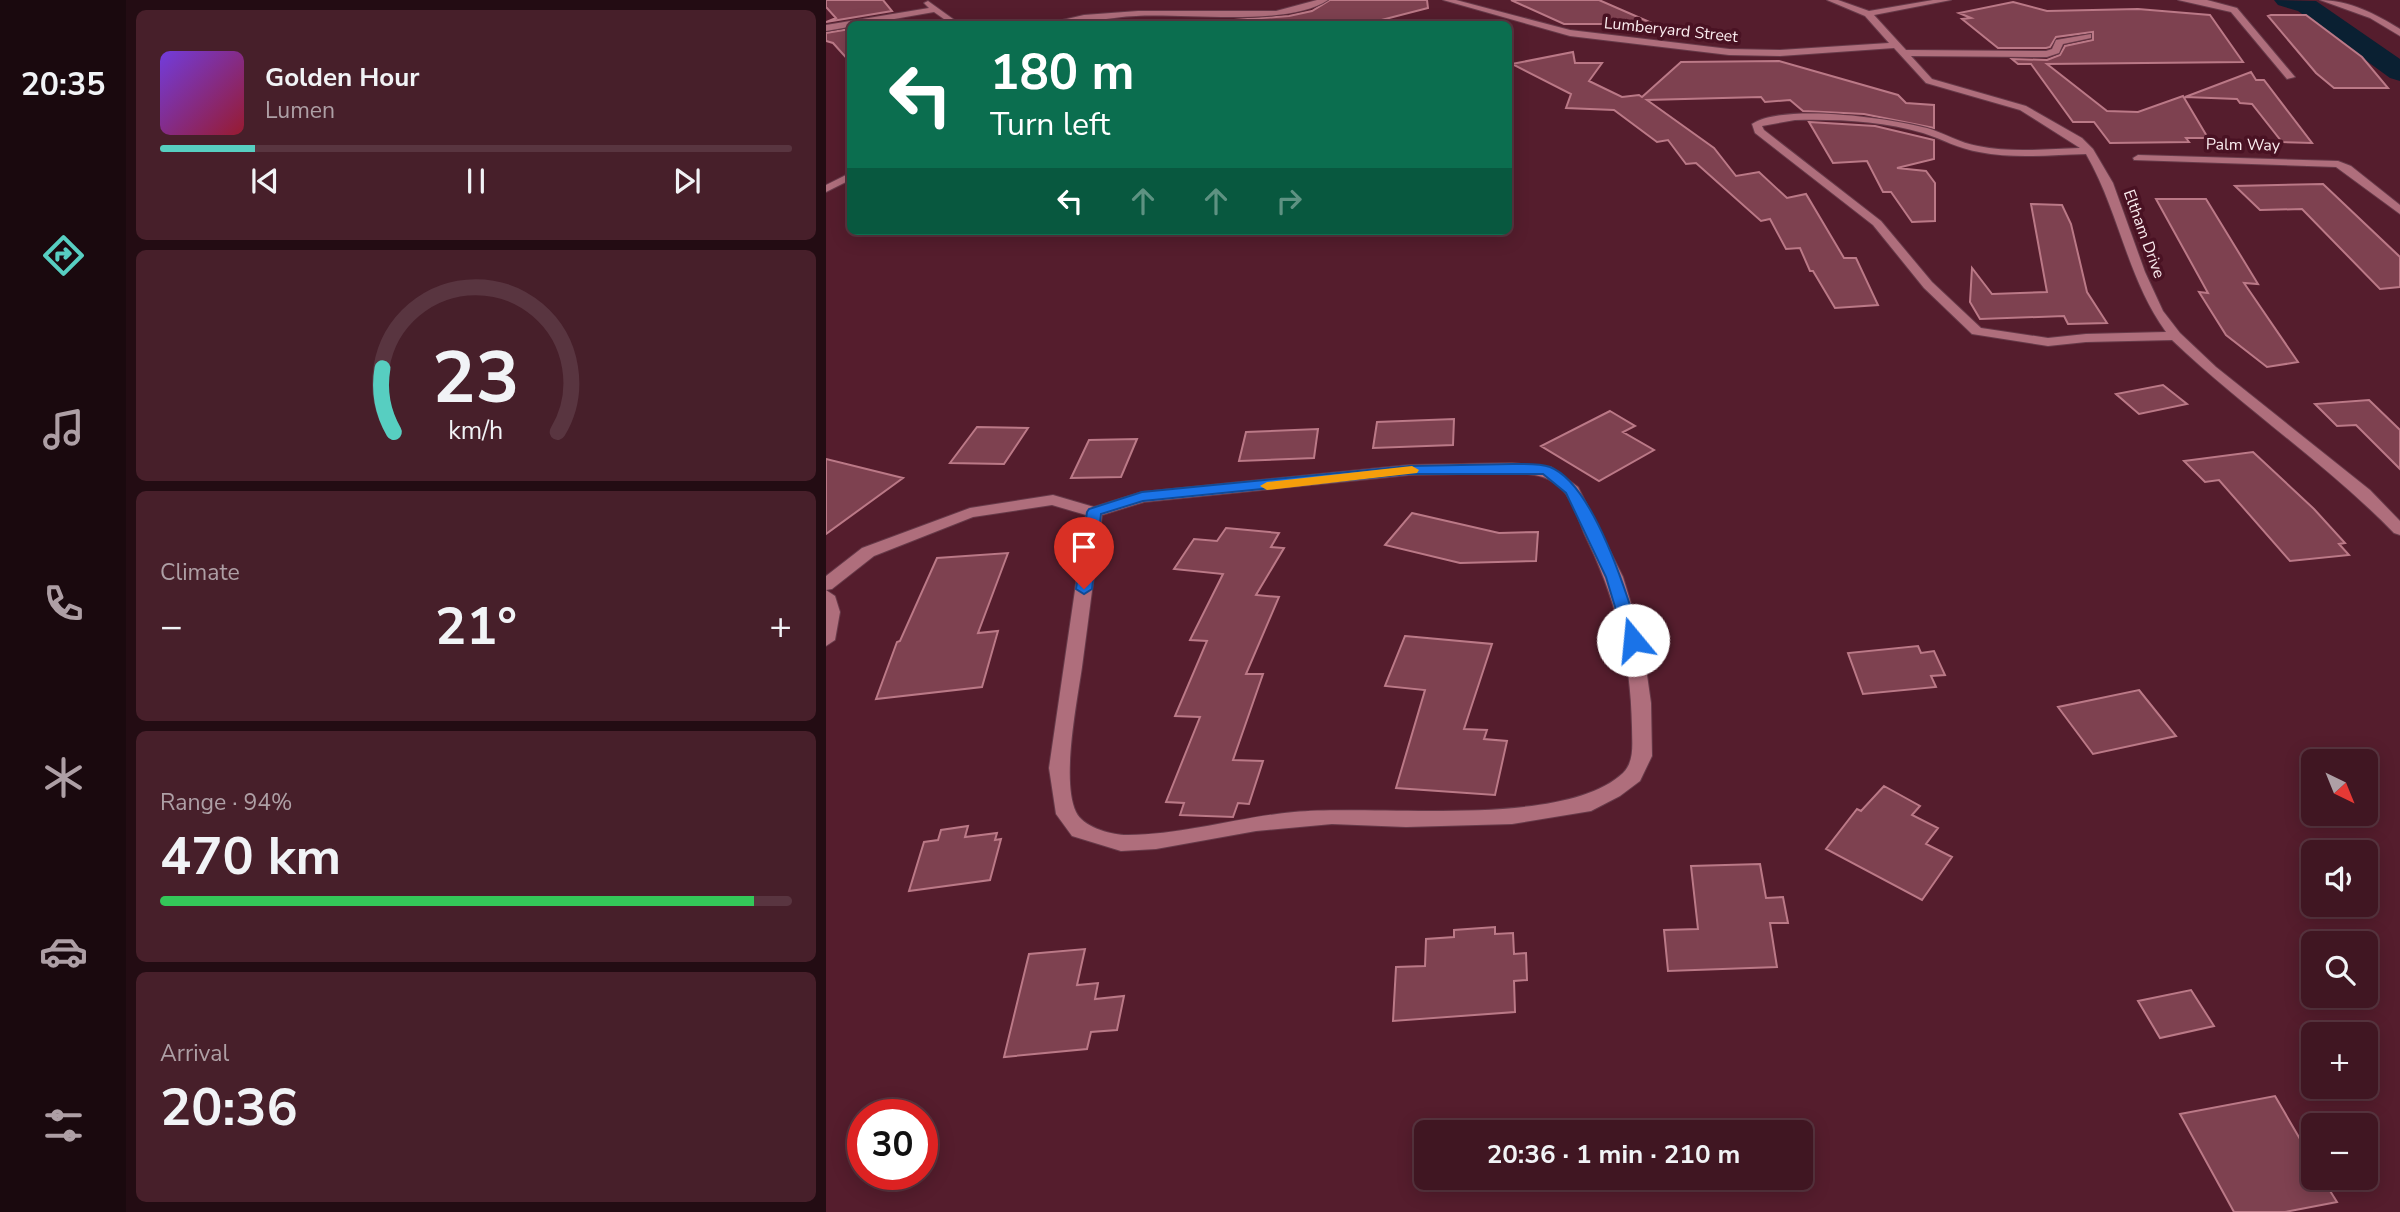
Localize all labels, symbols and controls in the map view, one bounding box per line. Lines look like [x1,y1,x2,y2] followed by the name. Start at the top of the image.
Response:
[1603,12,1739,48] street label: Lumberyard Street
[990,39,1134,106] text: 180 m
[875,49,966,140] icon: left
[265,60,420,95] text: Golden Hour
[21,63,105,106] text: 20:35
[265,95,335,126] text: Lumen
[990,103,1110,146] text: Turn left
[2206,133,2281,157] street label: Palm Way
[246,162,284,200] icon: previous
[457,162,495,200] icon: pause
[668,162,706,200] icon: next
[1051,182,1089,220] icon: left
[1124,182,1162,220] icon: ahead
[1197,182,1235,220] icon: ahead
[1270,182,1308,220] icon: right
[2118,187,2170,281] street label: Eltham Drive
[39,231,88,280] icon: directions
[432,328,520,428] text: 23
[39,405,88,454] icon: music
[448,413,504,447] text: km/h
[1054,517,1114,589] pin
[1065,528,1103,566] icon: arrive
[160,557,240,588] text: Climate
[39,579,88,628] icon: phone
[435,591,517,662] text: 21°
[160,601,183,652] text: −
[769,601,792,652] text: +
[1596,603,1670,677] position arrow
[2301,749,2378,826] north arrow
[2301,749,2378,1190] map controls
[39,753,88,802] icon: climate
[160,787,292,818] text: Range · 94%
[160,821,341,892] text: 470 km
[2301,840,2378,917] button: sound
[39,927,88,976] icon: car
[2301,931,2378,1008] button: search
[2301,1022,2378,1099] button: +
[160,1038,229,1069] text: Arrival
[160,1072,298,1143] text: 20:36
[847,1099,938,1190] speed limit sign: 30
[39,1101,88,1150] icon: filters
[2301,1113,2378,1190] button: −
[1487,1137,1740,1172] text: 20:36 · 1 min · 210 m

